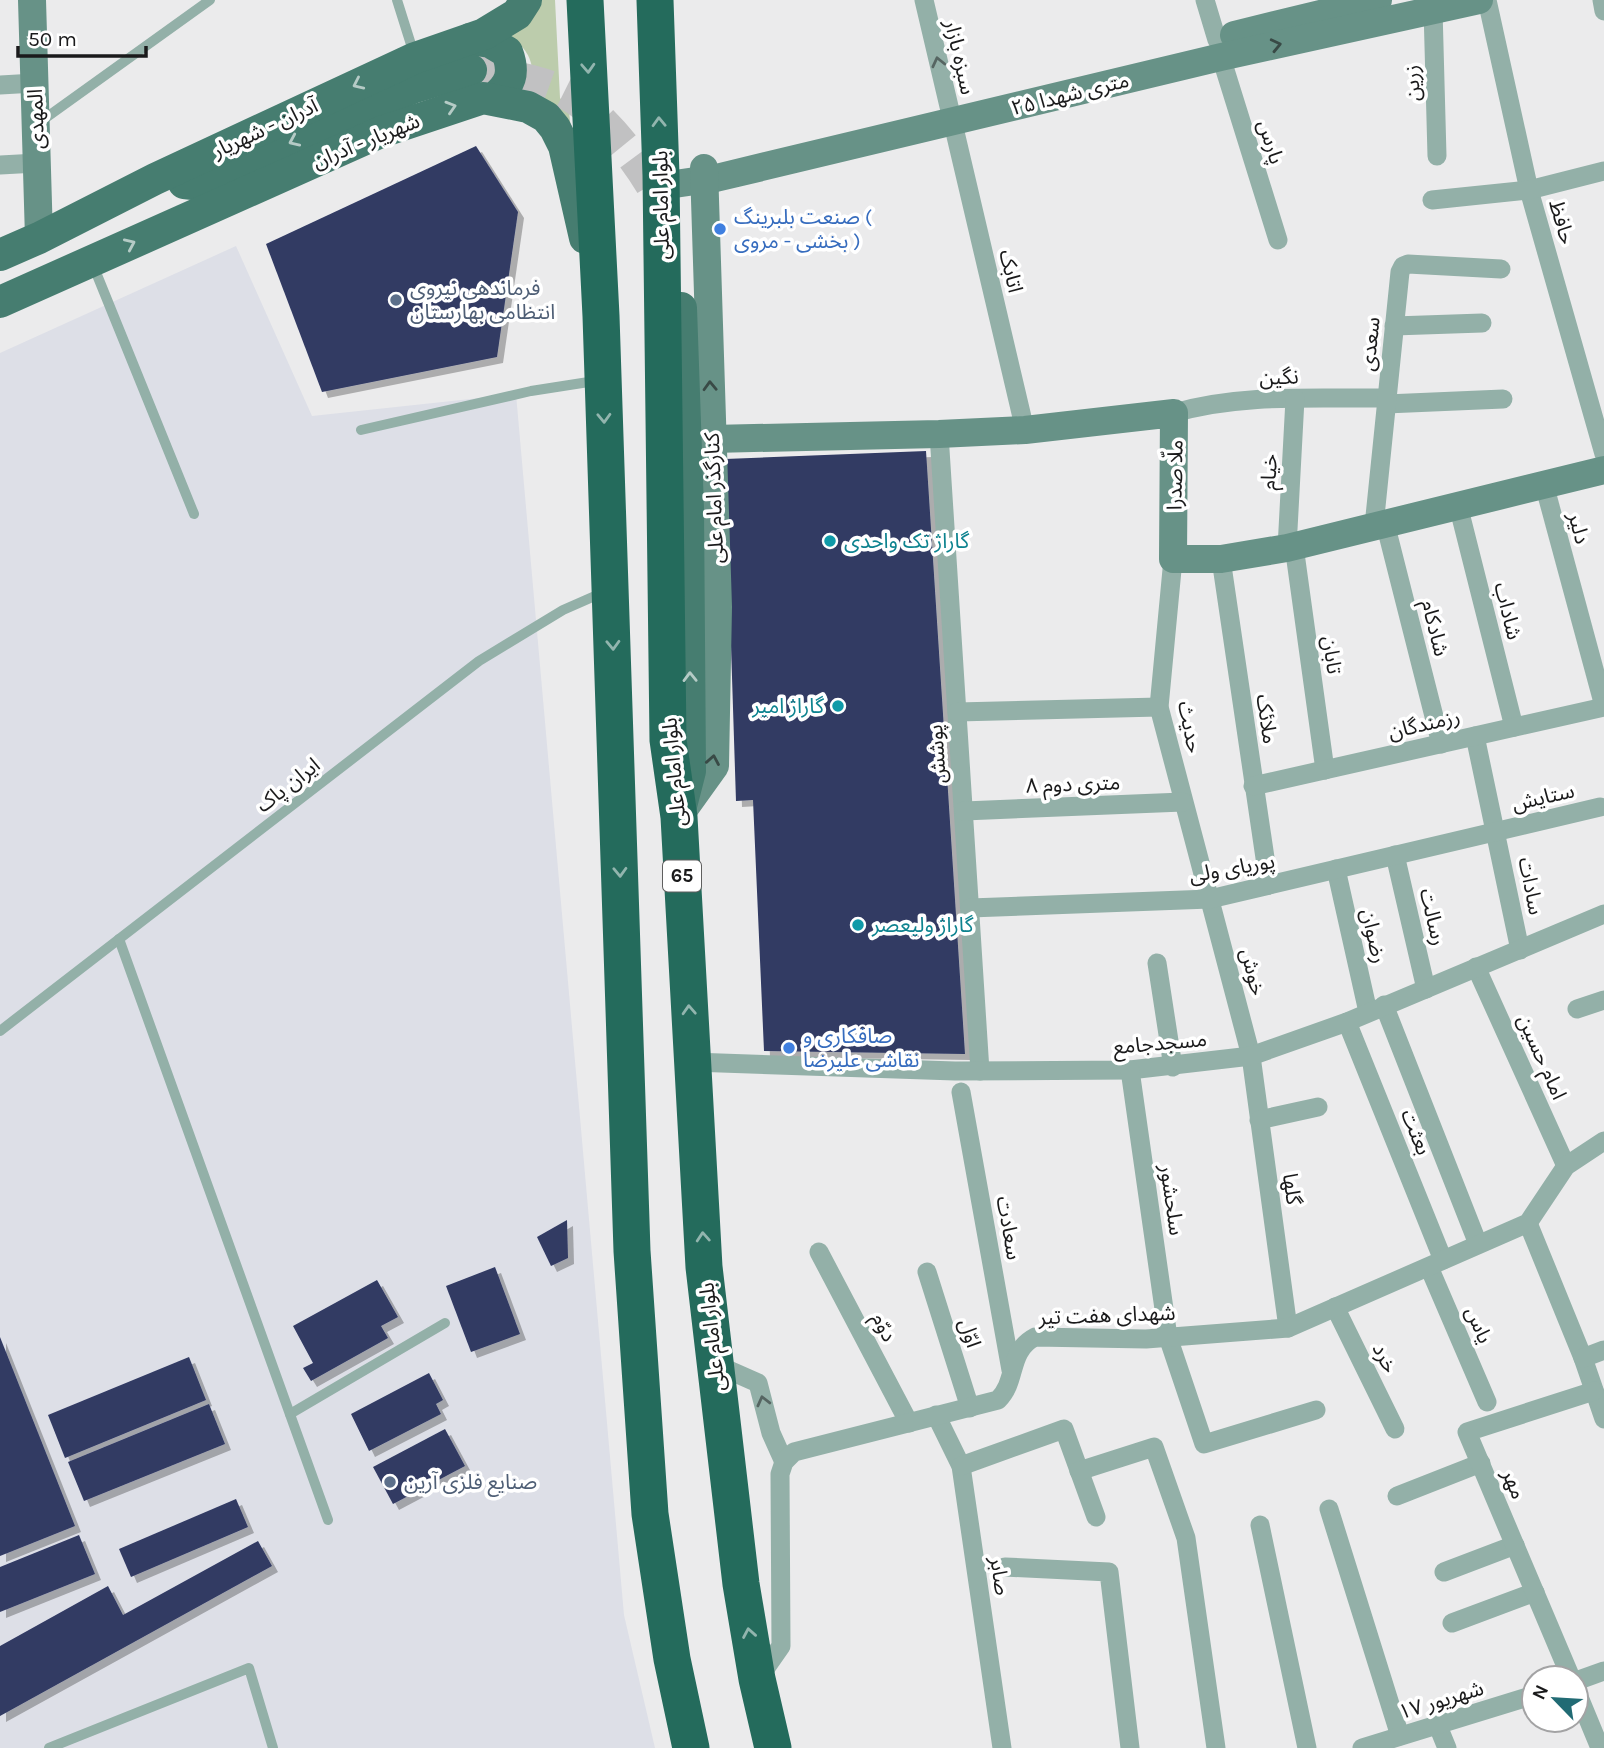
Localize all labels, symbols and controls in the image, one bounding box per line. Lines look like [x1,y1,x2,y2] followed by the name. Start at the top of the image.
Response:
[18,14,145,58] scale bar
[940,16,980,97] street label: سبزه بازار
[28,27,77,51] text: 50 m
[1270,39,1282,53] one-way arrow
[931,56,946,68] one-way arrow
[581,63,596,74] one-way arrow
[1399,64,1425,102] street label: زرین
[1009,68,1131,120] street label: ۲۵ متری شهدا
[353,76,365,90] one-way arrow
[23,88,49,150] street label: المهدی
[207,93,322,163] street label: آدران - شهریار
[445,101,457,116] one-way arrow
[309,109,423,173] street label: شهریار - آدران
[651,116,666,127] one-way arrow
[1252,117,1289,167] street label: پارس
[289,133,301,147] one-way arrow
[648,150,678,260] street label: بلوار امام علی
[1544,197,1580,247] street label: حافظ
[734,205,872,253] place label: صنعت بلبرینگ ( بخشی - مروی )
[712,221,728,237] marker: صنعت بلبرینگ ( بخشی - مروی )
[122,238,135,252] one-way arrow
[994,247,1028,295] street label: اتابک
[410,276,555,324] place label: فرماندهی نیروی انتظامی بهارستان
[388,292,404,308] marker: فرماندهی نیروی انتظامی بهارستان
[1355,316,1385,372] street label: سعدی
[1259,364,1299,390] street label: نگین
[703,380,718,391] one-way arrow
[597,413,612,424] one-way arrow
[700,432,732,564] street label: کنارگذر امام علی
[1158,439,1188,511] street label: ملّا صدرا
[1256,453,1286,491] street label: خیام
[1563,509,1595,546] street label: دلیر
[844,529,970,553] place label: گاراژ تک واحدی
[822,533,838,549] marker: گاراژ تک واحدی
[1489,580,1527,642] street label: شاداب
[1413,597,1454,660] street label: شادکام
[1317,634,1347,676] street label: تابان
[606,640,621,651] one-way arrow
[682,671,698,682] one-way arrow
[1252,693,1282,745] street label: ملائک
[751,694,824,718] place label: گاراژ امیر
[830,698,846,714] marker: گاراژ امیر
[1173,699,1207,755] street label: حدیث
[1386,704,1462,744] street label: رزمندگان
[657,716,695,827] street label: بلوار امام علی
[923,723,952,784] street label: پوشش
[251,753,325,818] street label: ایران پاک
[705,754,720,765] one-way arrow
[1025,770,1121,802] street label: ۸ متری دوم
[1509,778,1577,816] street label: ستایش
[1187,849,1277,889] street label: پوریای ولی
[1514,855,1548,917] street label: سادات
[663,860,701,891] road number: 65
[613,867,628,878] one-way arrow
[1415,886,1451,948] street label: رسالت
[1356,906,1392,966] street label: رضوان
[871,913,974,937] place label: گاراژ ولیعصر
[850,917,866,933] marker: گاراژ ولیعصر
[1236,946,1270,998] street label: خوش
[681,1004,696,1015] one-way arrow
[1509,1011,1571,1105] street label: امام حسین
[803,1024,920,1072] place label: صافکاری و نقاشی عليرضا
[1112,1027,1208,1062] street label: مسجدجامع
[781,1040,797,1056] marker: صافکاری و نقاشی عليرضا
[1396,1106,1436,1158] street label: بعثت
[1155,1162,1189,1237] street label: سلحشور
[1278,1172,1306,1207] street label: گلها
[992,1194,1026,1262] street label: سعادت
[695,1231,710,1242] one-way arrow
[694,1281,734,1393] street label: بلوار امام علی
[1037,1301,1176,1329] street label: شهدای هفت تیر
[1461,1303,1497,1347] street label: یاس
[863,1308,902,1348] street label: دوّم
[954,1316,986,1350] street label: اوّل
[1368,1339,1402,1377] street label: خرد
[756,1395,771,1407] one-way arrow
[1497,1465,1531,1502] street label: مهر
[404,1470,537,1497] place label: صنایع فلزی آرین
[382,1474,398,1490] marker: صنایع فلزی آرین
[985,1554,1015,1597] street label: صابر
[742,1627,757,1639] one-way arrow
[1520,1664,1590,1734] north arrow
[1396,1676,1486,1724] street label: ۱۷ شهریور
[1528,1681,1553,1703] text: N

